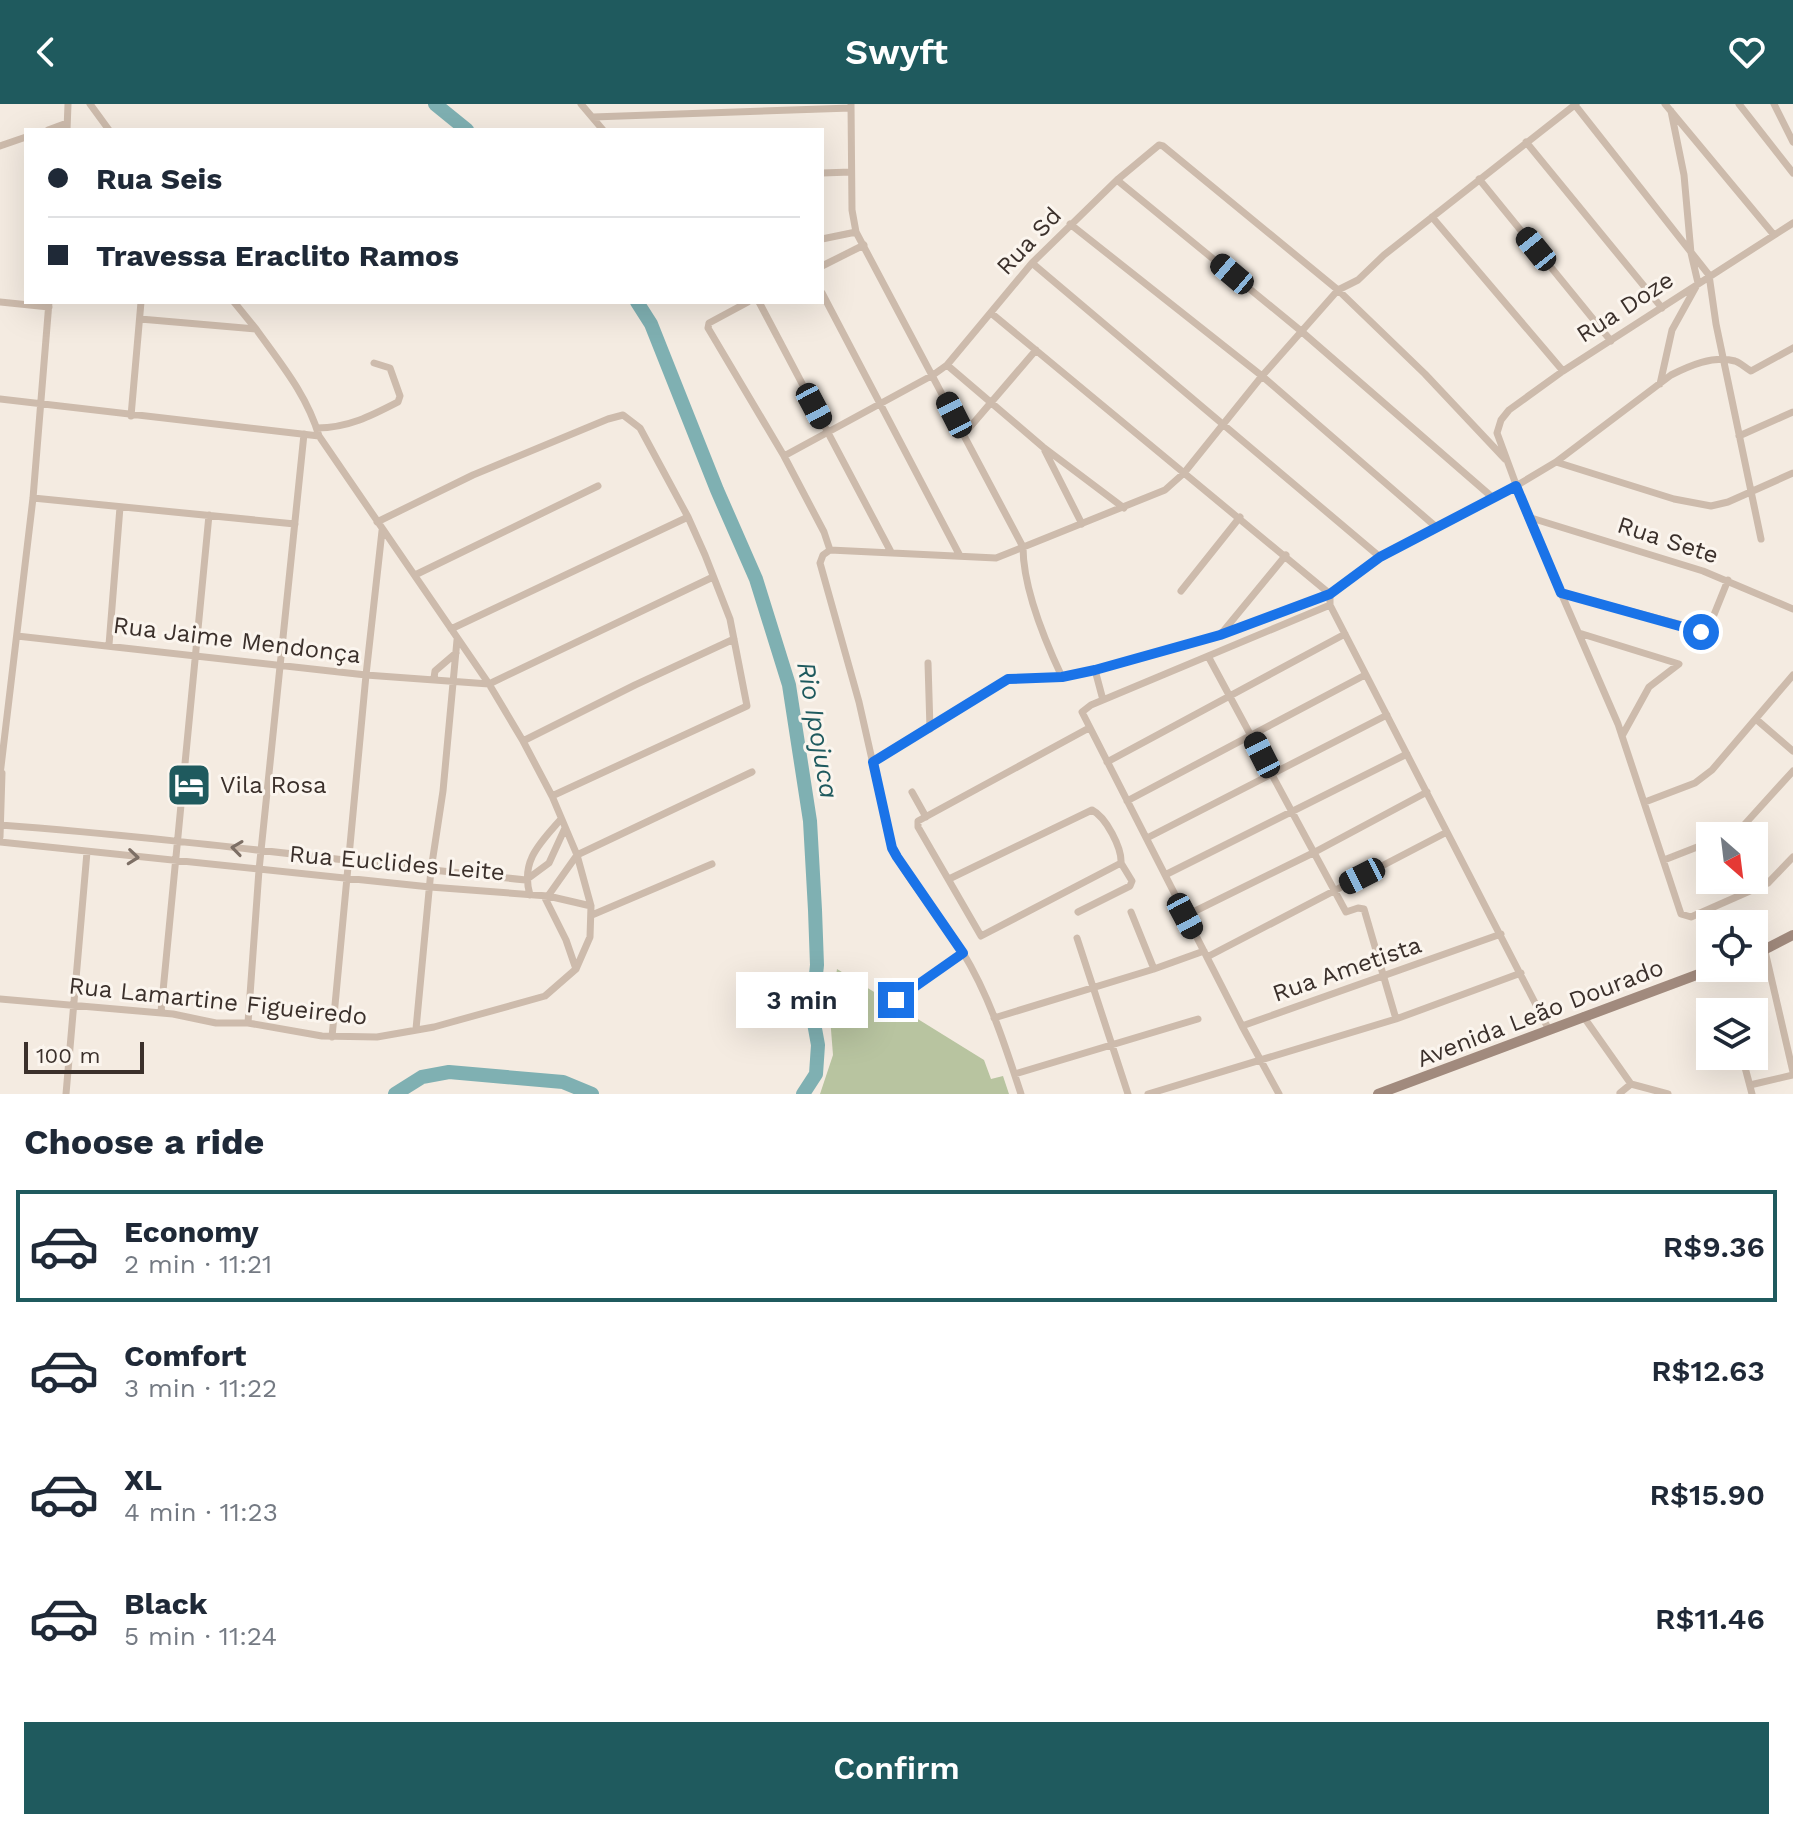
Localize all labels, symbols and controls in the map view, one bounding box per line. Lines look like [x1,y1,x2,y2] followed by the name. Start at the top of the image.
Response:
[24,30,68,74] icon: back
[1725,30,1769,74] icon: heart
[845,31,948,73] text: Swyft
[96,161,222,196] text: Rua Seis
[991,201,1067,281] street label: Rua Sd
[1512,223,1560,275] car
[96,238,459,273] text: Travessa Eraclito Ramos
[1206,249,1258,299] car
[1571,265,1679,349] street label: Rua Doze
[792,379,836,433] car
[932,388,976,442] car
[1614,511,1722,569] street label: Rua Sete
[111,611,363,669] street label: Rua Jaime Mendonça
[1683,614,1719,650] route start
[791,659,845,801] water label: Rio Ipojuca
[1240,728,1284,782] car
[165,761,213,809] hotel icon: Vila Rosa
[220,771,327,799] place label: Vila Rosa
[1696,822,1768,894] north arrow
[1696,822,1768,1070] map controls
[230,840,244,857] one-way arrow
[288,840,506,886] street label: Rua Euclides Leite
[127,848,140,865] one-way arrow
[1335,854,1389,898] car
[1163,889,1207,943] car
[1696,910,1768,982] button: locate
[1269,930,1425,1008] street label: Rua Ametista
[1413,953,1667,1073] street label: Avenida Leão Dourado
[67,971,369,1031] street label: Rua Lamartine Figueiredo
[736,972,868,1028] callout: 3 min
[878,982,914,1018] route end
[766,985,838,1015] text: 3 min
[1696,998,1768,1070] button: layers
[24,1038,144,1074] scale bar
[36,1043,100,1068] text: 100 m
[24,1121,264,1163] text: Choose a ride
[28,1210,100,1282] icon: car
[124,1214,259,1249] text: Economy
[1663,1229,1765,1264] text: R$9.36
[124,1249,272,1279] text: 2 min · 11:21
[28,1334,100,1406] icon: car
[124,1338,246,1373] text: Comfort
[1651,1353,1765,1388] text: R$12.63
[124,1373,277,1403] text: 3 min · 11:22
[28,1458,100,1530] icon: car
[124,1462,162,1497] text: XL
[1650,1477,1765,1512] text: R$15.90
[124,1497,278,1527] text: 4 min · 11:23
[28,1582,100,1654] icon: car
[124,1586,208,1621] text: Black
[1655,1601,1765,1636] text: R$11.46
[124,1621,277,1651] text: 5 min · 11:24
[24,1722,1769,1814] button: Confirm

